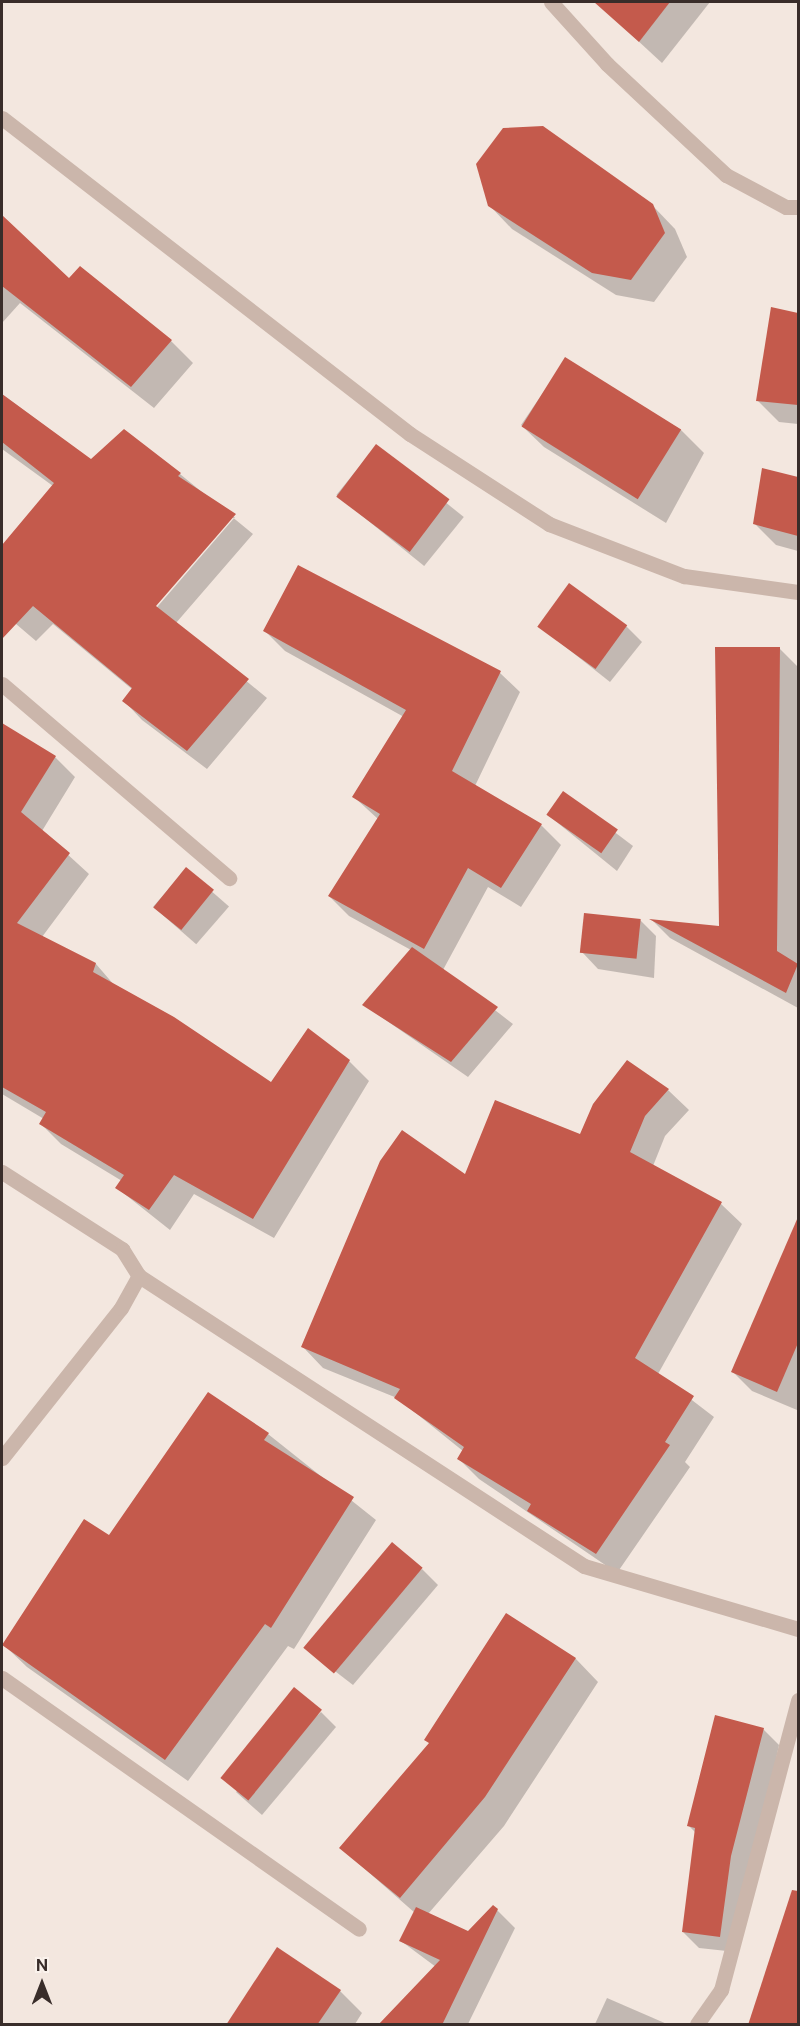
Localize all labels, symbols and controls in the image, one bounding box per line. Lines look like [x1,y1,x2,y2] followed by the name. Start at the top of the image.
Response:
[12,1954,72,2014] north arrow
[36,1956,48,1975] text: N

